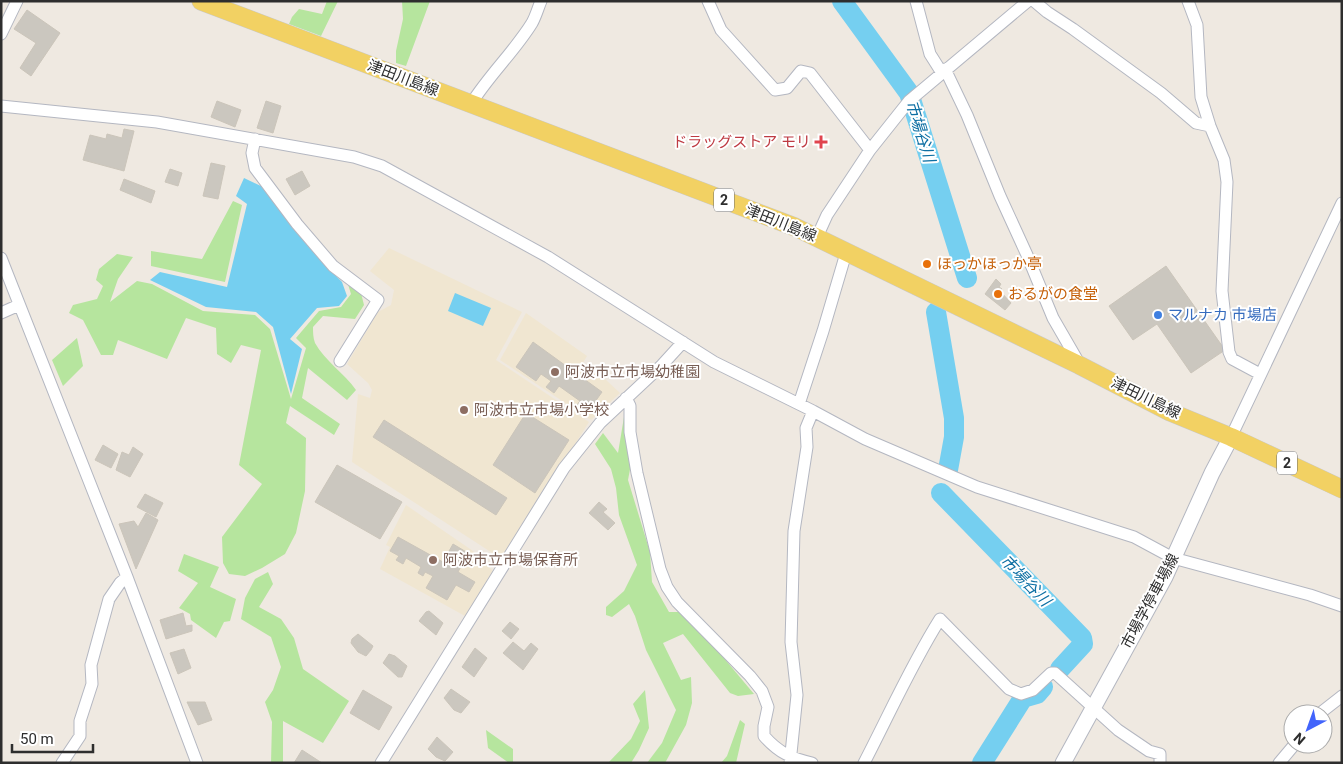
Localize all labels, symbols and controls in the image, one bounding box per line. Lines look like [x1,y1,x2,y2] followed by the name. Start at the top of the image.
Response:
[365,56,441,100] street label: 津田川島線
[902,98,940,166] water label: 市場谷川
[672,133,811,151] place label: ドラッグストア モリ
[815,136,827,148] marker: ドラッグストア モリ
[714,188,734,212] road number: 2
[743,201,819,245] street label: 津田川島線
[937,255,1042,273] place label: ほっかほっか亭
[921,258,933,270] marker: ほっかほっか亭
[1008,285,1098,303] place label: おるがの食堂
[992,288,1004,300] marker: おるがの食堂
[1168,306,1277,324] place label: マルナカ 市場店
[1152,309,1164,321] marker: マルナカ 市場店
[565,363,700,381] place label: 阿波市立市場幼稚園
[549,366,561,378] marker: 阿波市立市場幼稚園
[1108,373,1184,423] street label: 津田川島線
[474,401,609,419] place label: 阿波市立市場小学校
[458,404,470,416] marker: 阿波市立市場小学校
[1277,452,1297,474] road number: 2
[1117,550,1183,652] street label: 市場学停車場線
[443,551,578,569] place label: 阿波市立市場保育所
[997,551,1056,611] water label: 市場谷川
[427,554,439,566] marker: 阿波市立市場保育所
[1283,704,1333,754] north arrow
[12,722,94,754] scale bar
[20,730,54,748] text: 50 m
[1290,730,1308,748] text: N

